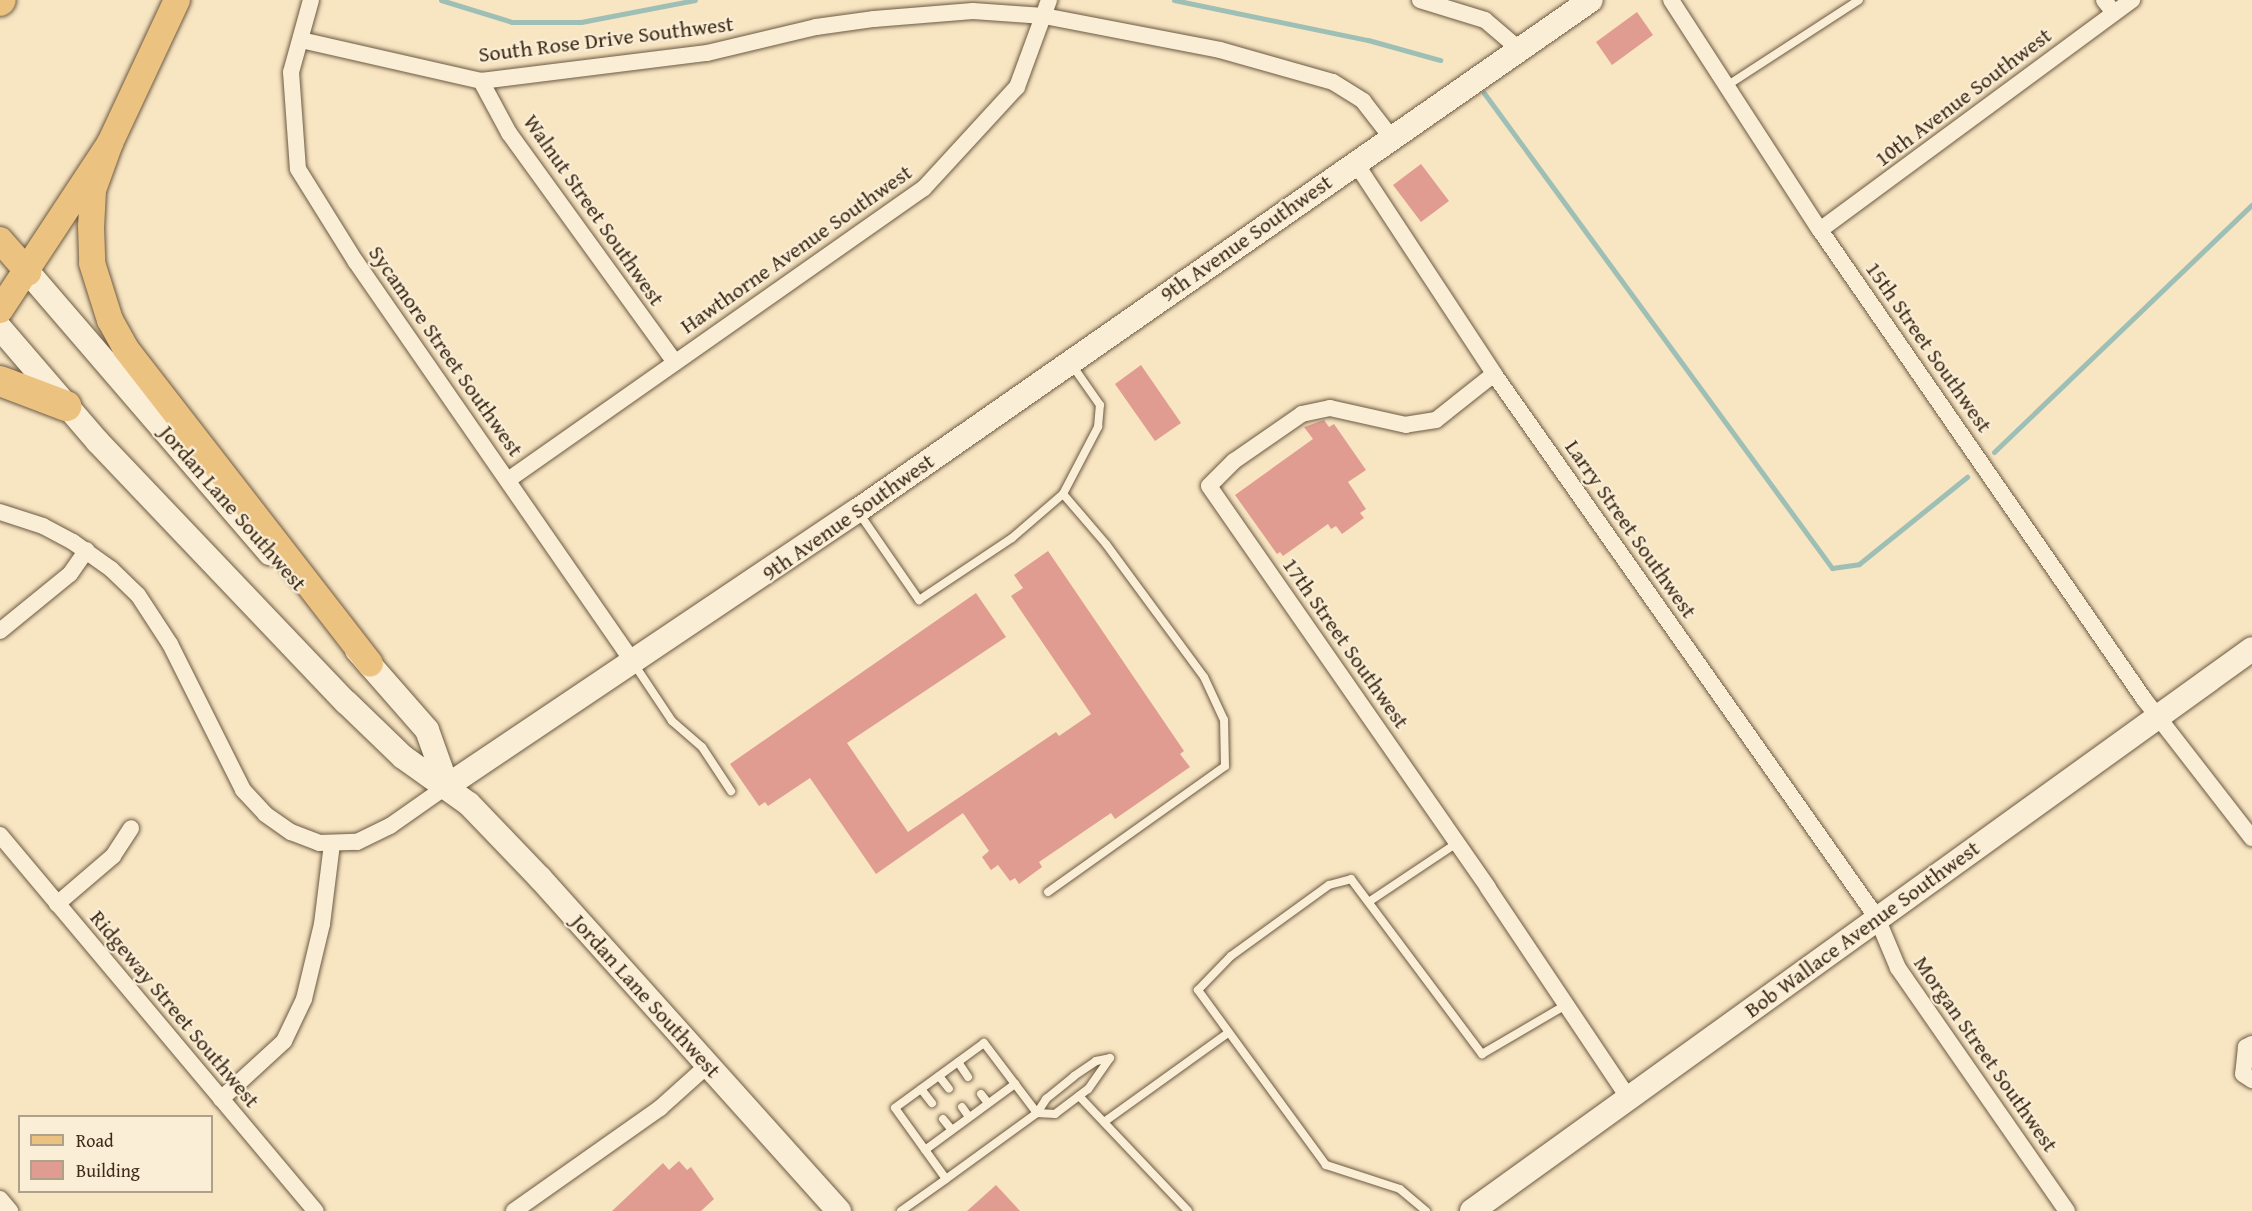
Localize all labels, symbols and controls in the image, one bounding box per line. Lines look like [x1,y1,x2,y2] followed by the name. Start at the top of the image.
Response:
[477,10,735,68] street label: South Rose Drive Southwest
[1869,22,2057,172] street label: 10th Avenue Southwest
[518,109,670,311] street label: Walnut Street Southwest
[675,159,917,339] street label: Hawthorne Avenue Southwest
[1155,169,1337,307] street label: 9th Avenue Southwest
[363,240,529,462] street label: Sycamore Street Southwest
[1860,256,1998,438] street label: 15th Street Southwest
[154,420,312,596] street label: Jordan Lane Southwest
[1560,435,1702,623] street label: Larry Street Southwest
[757,448,939,586] street label: 9th Avenue Southwest
[1277,552,1415,734] street label: 17th Street Southwest
[1739,835,1985,1023] street label: Bob Wallace Avenue Southwest
[85,905,265,1113] street label: Ridgeway Street Southwest
[566,909,726,1083] street label: Jordan Lane Southwest
[1908,951,2064,1157] street label: Morgan Street Southwest
[18,1115,213,1193] legend
[76,1127,114,1154] text: Road
[76,1157,140,1184] text: Building

